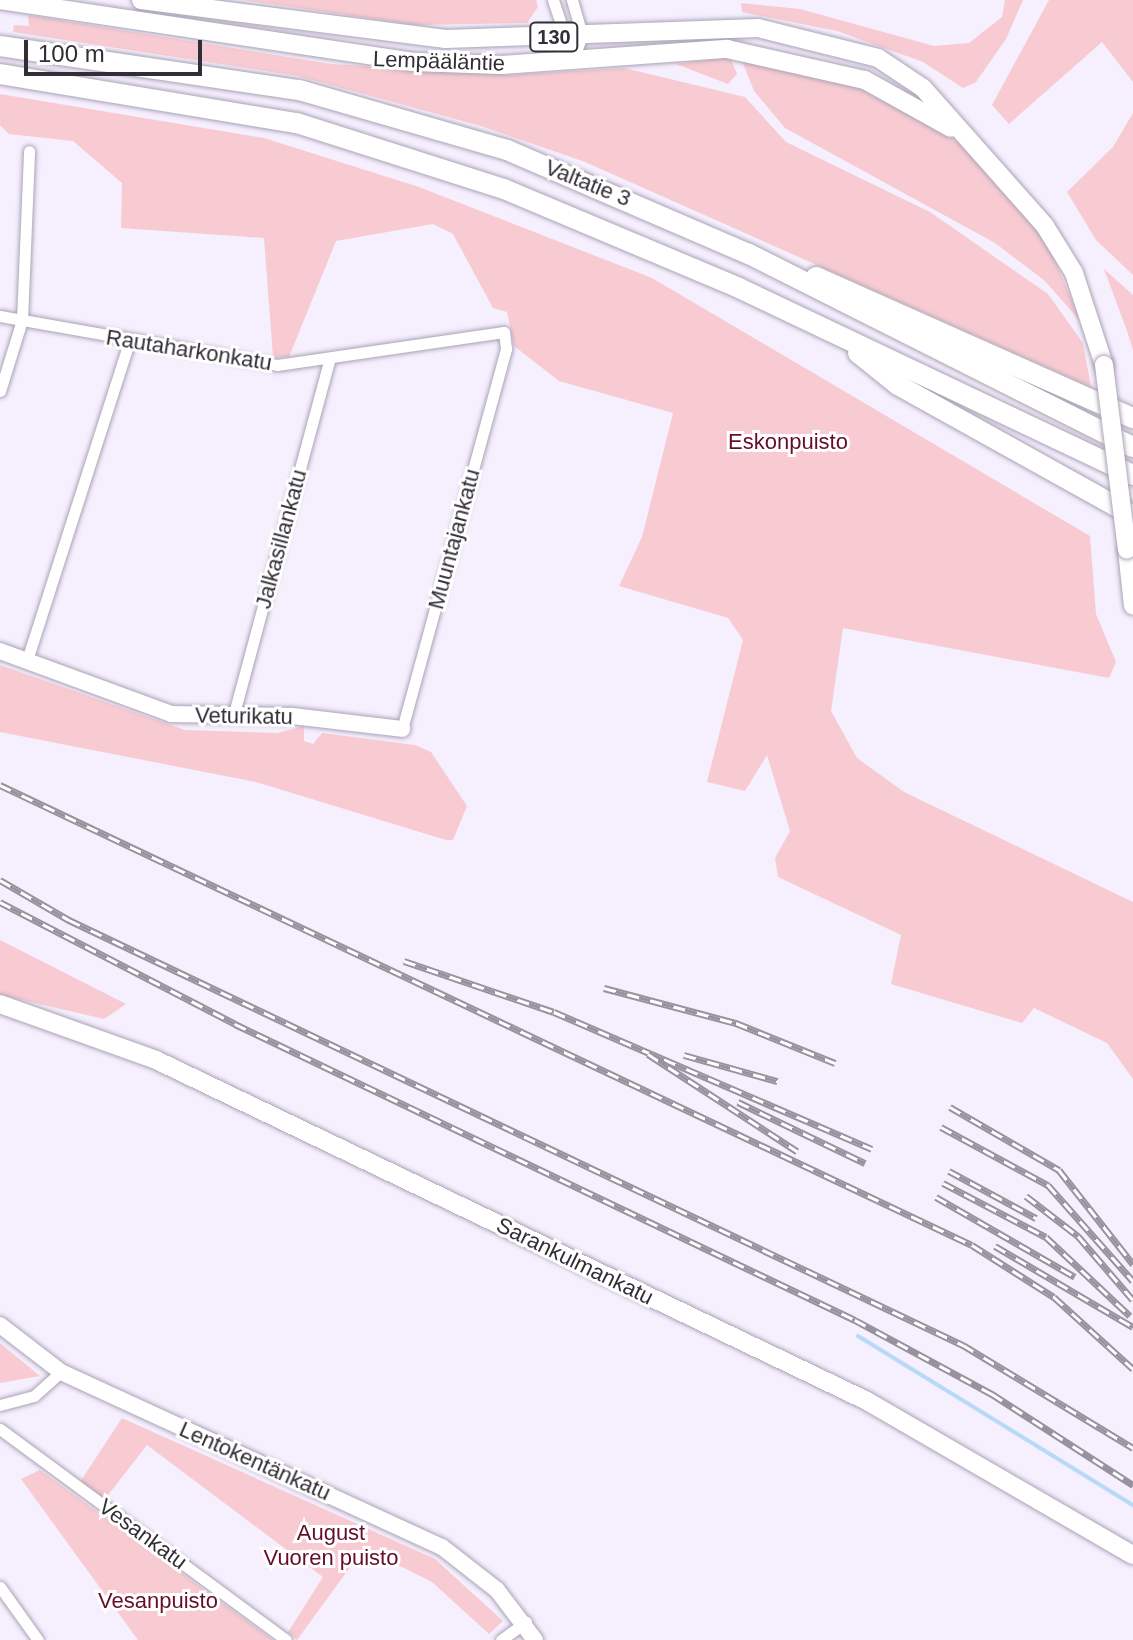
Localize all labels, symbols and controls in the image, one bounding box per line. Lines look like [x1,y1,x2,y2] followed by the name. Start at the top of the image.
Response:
[528,21,580,53] road number: 130
[28,24,206,74] scale bar
[38,40,105,67] text: 100 m
[373,46,505,76] street label: Lempääläntie
[541,154,635,212] street label: Valtatie 3
[104,324,274,376] street label: Rautaharkonkatu
[728,429,848,455] park label: Eskonpuisto
[250,466,312,612] street label: Jalkasillankatu
[423,466,485,612] street label: Muuntajankatu
[195,702,293,730] street label: Veturikatu
[492,1212,658,1310] street label: Sarankulmankatu
[175,1416,335,1506] street label: Lentokentänkatu
[94,1493,192,1575] street label: Vesankatu
[264,1519,398,1570] park label: August Vuoren puisto
[98,1588,218,1614] park label: Vesanpuisto

